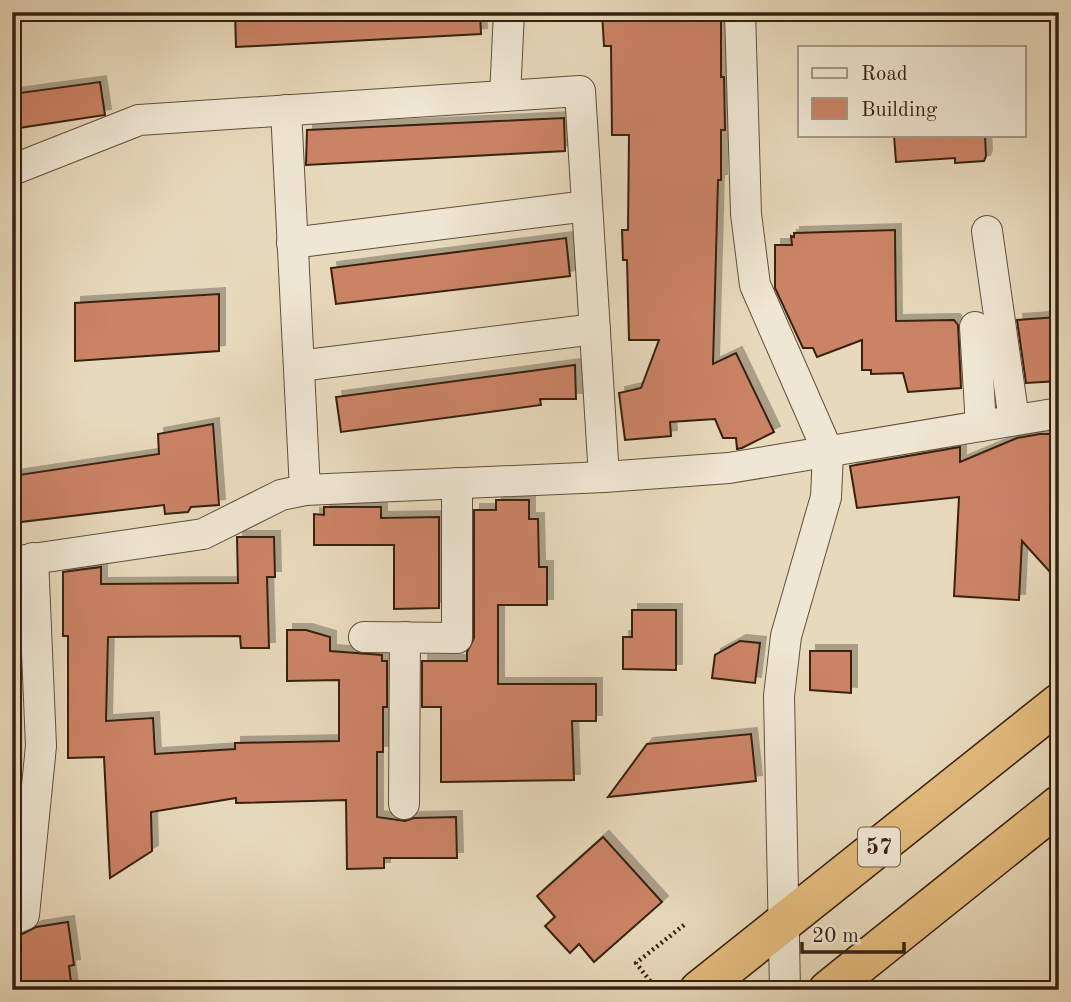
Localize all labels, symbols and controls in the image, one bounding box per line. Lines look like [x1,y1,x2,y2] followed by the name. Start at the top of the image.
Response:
[798,46,1026,136] legend
[861,64,908,85] text: Road
[861,100,938,121] text: Building
[858,828,900,866] road number: 57
[802,911,903,955] scale bar
[812,926,859,947] text: 20 m

